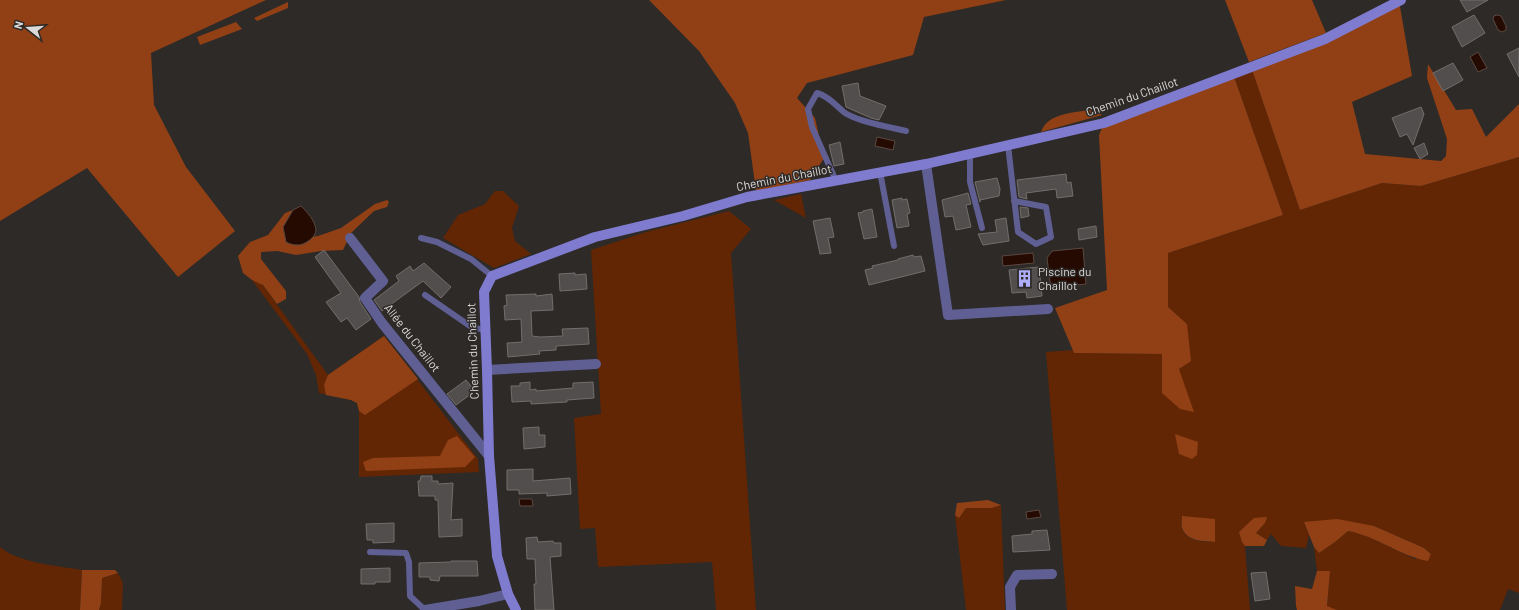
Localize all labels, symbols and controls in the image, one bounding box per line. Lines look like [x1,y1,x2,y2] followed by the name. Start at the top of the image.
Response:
[8,8,48,48] north arrow
[11,20,25,30] text: N
[1084,74,1180,118] street label: Chemin du Chaillot
[735,161,833,193] street label: Chemin du Chaillot
[1038,264,1091,292] place label: Piscine du Chaillot
[1015,269,1035,289] building icon: Piscine du Chaillot
[382,300,444,374] street label: Allée du Chaillot
[463,303,481,400] street label: Chemin du Chaillot

